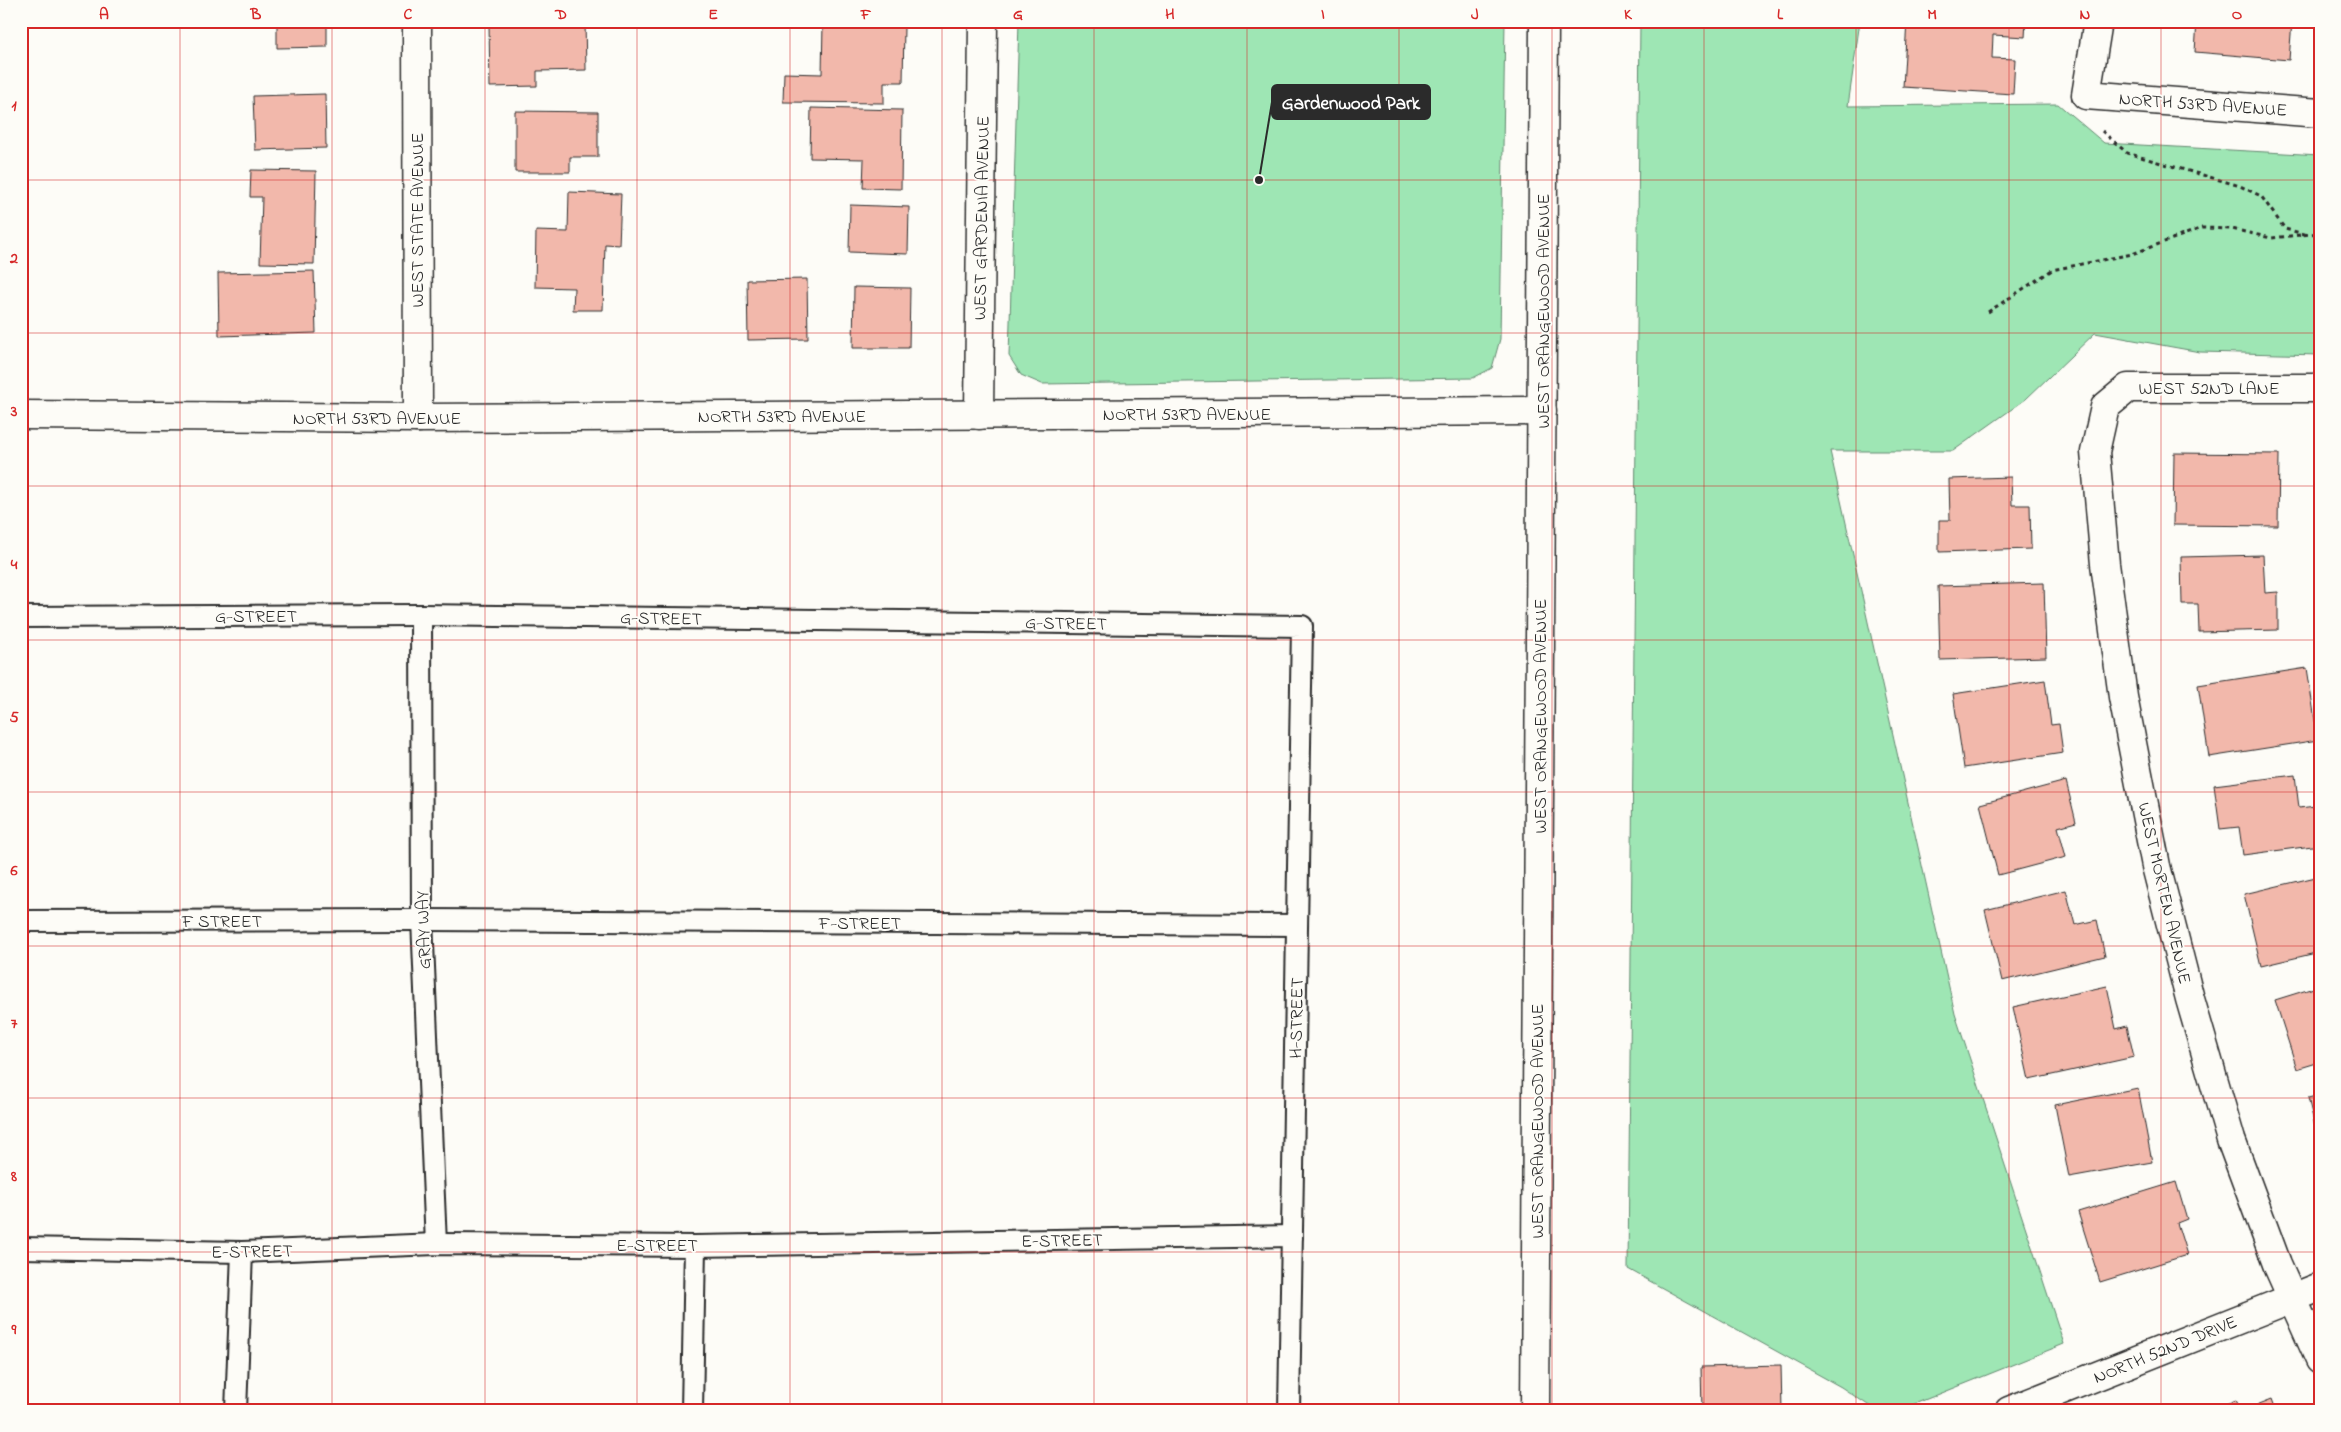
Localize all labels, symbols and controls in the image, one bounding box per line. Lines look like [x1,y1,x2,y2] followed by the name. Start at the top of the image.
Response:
[99,3,109,27] text: A
[250,3,262,27] text: B
[404,3,413,27] text: C
[554,3,567,27] text: D
[708,3,718,27] text: E
[860,3,872,27] text: F
[1013,3,1023,27] text: G
[1165,3,1175,27] text: H
[1321,3,1325,27] text: I
[1471,3,1479,27] text: J
[1624,3,1633,27] text: K
[1777,3,1784,27] text: L
[1927,3,1937,27] text: M
[2080,3,2091,27] text: N
[2232,3,2243,27] text: O
[1272,85,1430,119] callout: Gardenwood Park
[2118,87,2288,125] street label: NORTH 53RD AVENUE
[1282,91,1421,118] text: Gardenwood Park
[11,94,17,118] text: 1
[968,115,998,321] street label: WEST GARDENIA AVENUE
[406,133,432,307] street label: WEST STATE AVENUE
[1532,193,1558,429] street label: WEST ORANGEWOOD AVENUE
[9,247,18,271] text: 2
[2138,377,2280,403] street label: WEST 52ND LANE
[10,400,18,424] text: 3
[1103,403,1271,429] street label: NORTH 53RD AVENUE
[698,405,866,431] street label: NORTH 53RD AVENUE
[293,407,461,433] street label: NORTH 53RD AVENUE
[10,553,18,577] text: 4
[1529,598,1555,834] street label: WEST ORANGEWOOD AVENUE
[215,605,297,631] street label: G-STREET
[620,606,702,634] street label: G-STREET
[1025,611,1107,639] street label: G-STREET
[9,706,19,730] text: 5
[2130,800,2197,987] street label: WEST MORTEN AVENUE
[9,859,18,883] text: 6
[411,890,439,970] street label: GRAY WAY
[181,910,262,936] street label: F STREET
[818,912,901,938] street label: F-STREET
[1284,977,1312,1059] street label: H-STREET
[1526,1003,1552,1239] street label: WEST ORANGEWOOD AVENUE
[11,1012,18,1036] text: 7
[10,1165,17,1189] text: 8
[1021,1228,1103,1256] street label: E-STREET
[616,1234,698,1260] street label: E-STREET
[211,1239,293,1267] street label: E-STREET
[2090,1310,2242,1392] street label: NORTH 52ND DRIVE
[11,1318,17,1342] text: 9

